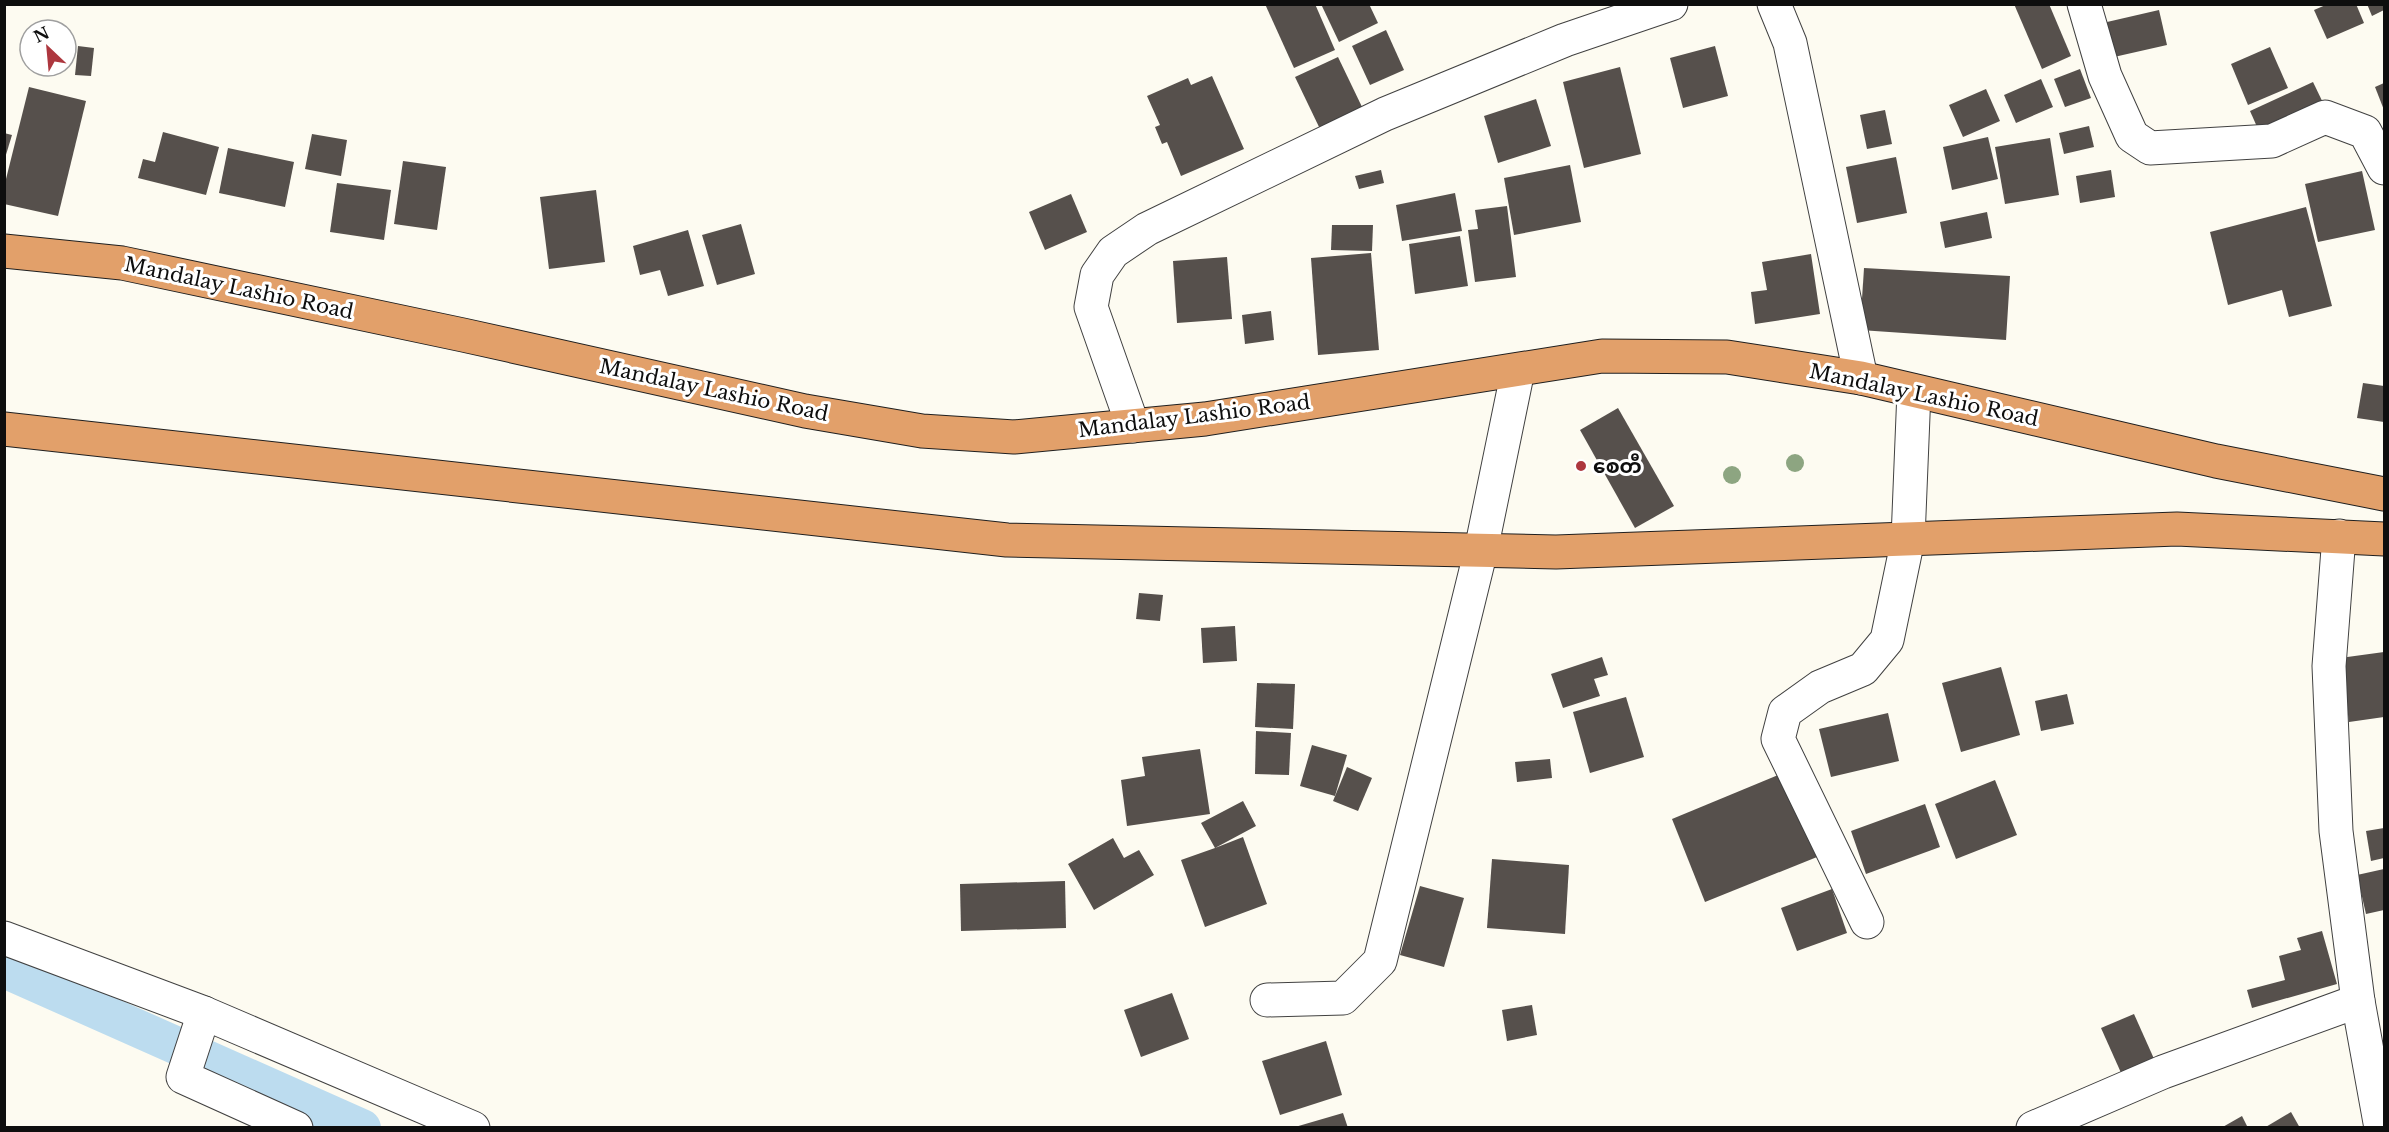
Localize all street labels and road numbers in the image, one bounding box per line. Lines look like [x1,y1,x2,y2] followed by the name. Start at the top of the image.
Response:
[122,252,356,324] street label: Mandalay Lashio Road
[597,354,831,426] street label: Mandalay Lashio Road
[1807,359,2041,431] street label: Mandalay Lashio Road
[1077,390,1311,442] street label: Mandalay Lashio Road

